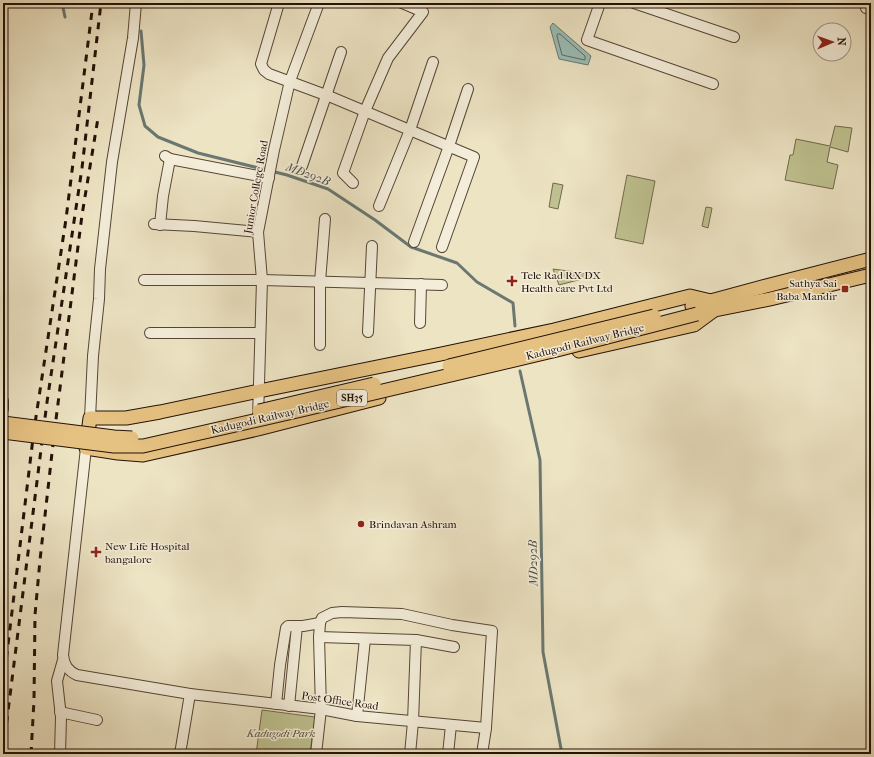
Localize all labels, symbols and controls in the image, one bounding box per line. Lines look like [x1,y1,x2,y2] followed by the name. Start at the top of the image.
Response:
[812,22,852,62] north arrow
[835,37,848,47] text: N
[241,138,271,236] street label: Junior College Road
[283,159,333,189] water label: MD292B
[521,269,614,295] place label: Tele Rad RX DX Health care Pvt Ltd
[506,275,518,287] marker: Tele Rad RX DX Health care Pvt Ltd
[776,277,838,303] place label: Sathya Sai Baba Mandir
[840,284,850,294] marker: Sathya Sai Baba Mandir
[525,321,646,363] street label: Kadugodi Railway Bridge
[337,390,367,406] road number: SH35
[209,397,331,437] street label: Kadugodi Railway Bridge
[369,518,458,531] place label: Brindavan Ashram
[356,519,366,529] marker: Brindavan Ashram
[526,539,540,587] water label: MD292B
[104,540,190,566] place label: New Life Hospital bangalore
[90,546,102,558] marker: New Life Hospital bangalore
[301,689,380,713] street label: Post Office Road
[246,727,316,740] park label: Kadugodi Park

